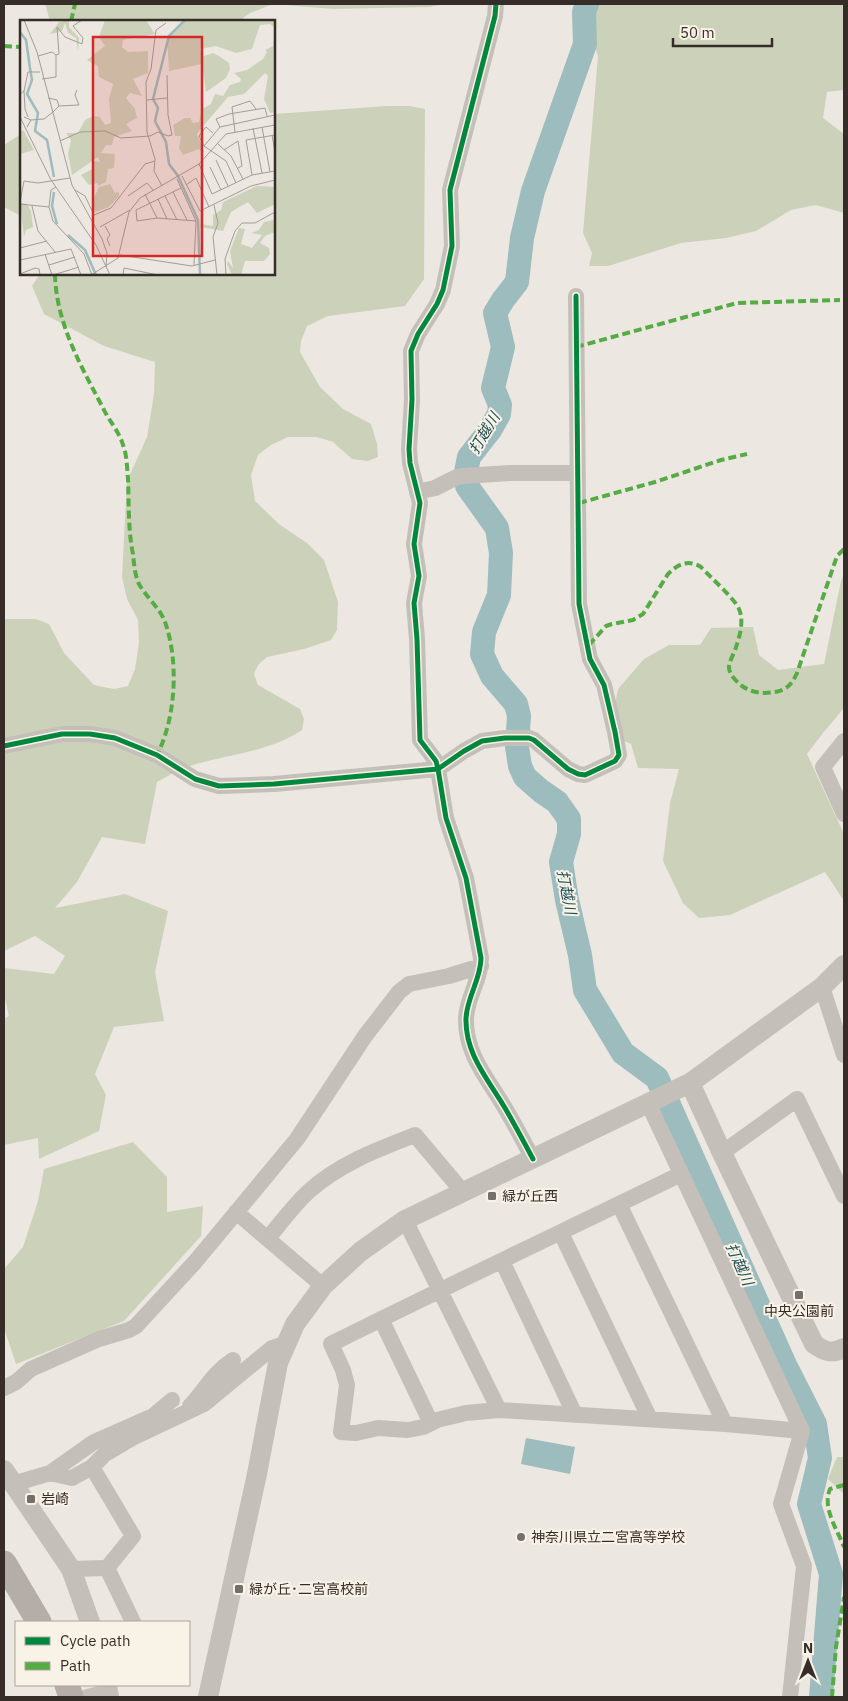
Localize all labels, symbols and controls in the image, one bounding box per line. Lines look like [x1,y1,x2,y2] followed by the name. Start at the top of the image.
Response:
[673,15,772,47] scale bar
[20,20,275,275] inset map
[680,23,715,42] text: 50 m
[464,407,505,457] water label: 打越川
[553,868,581,918] water label: 打越川
[502,1187,558,1205] place label: 緑が丘西
[486,1190,498,1202] marker: 緑が丘西
[722,1240,759,1290] water label: 打越川
[793,1289,805,1301] marker: 中央公園前
[764,1302,834,1320] place label: 中央公園前
[41,1490,69,1508] place label: 岩崎
[25,1493,37,1505] marker: 岩崎
[531,1528,685,1546] place label: 神奈川県立二宮高等学校
[515,1531,527,1543] marker: 神奈川県立二宮高等学校
[249,1580,368,1598] place label: 緑が丘･二宮高校前
[233,1583,245,1595] marker: 緑が丘･二宮高校前
[15,1621,190,1686] legend
[60,1631,131,1650] text: Cycle path
[783,1636,833,1686] north arrow
[803,1639,813,1657] text: N
[60,1656,91,1675] text: Path

